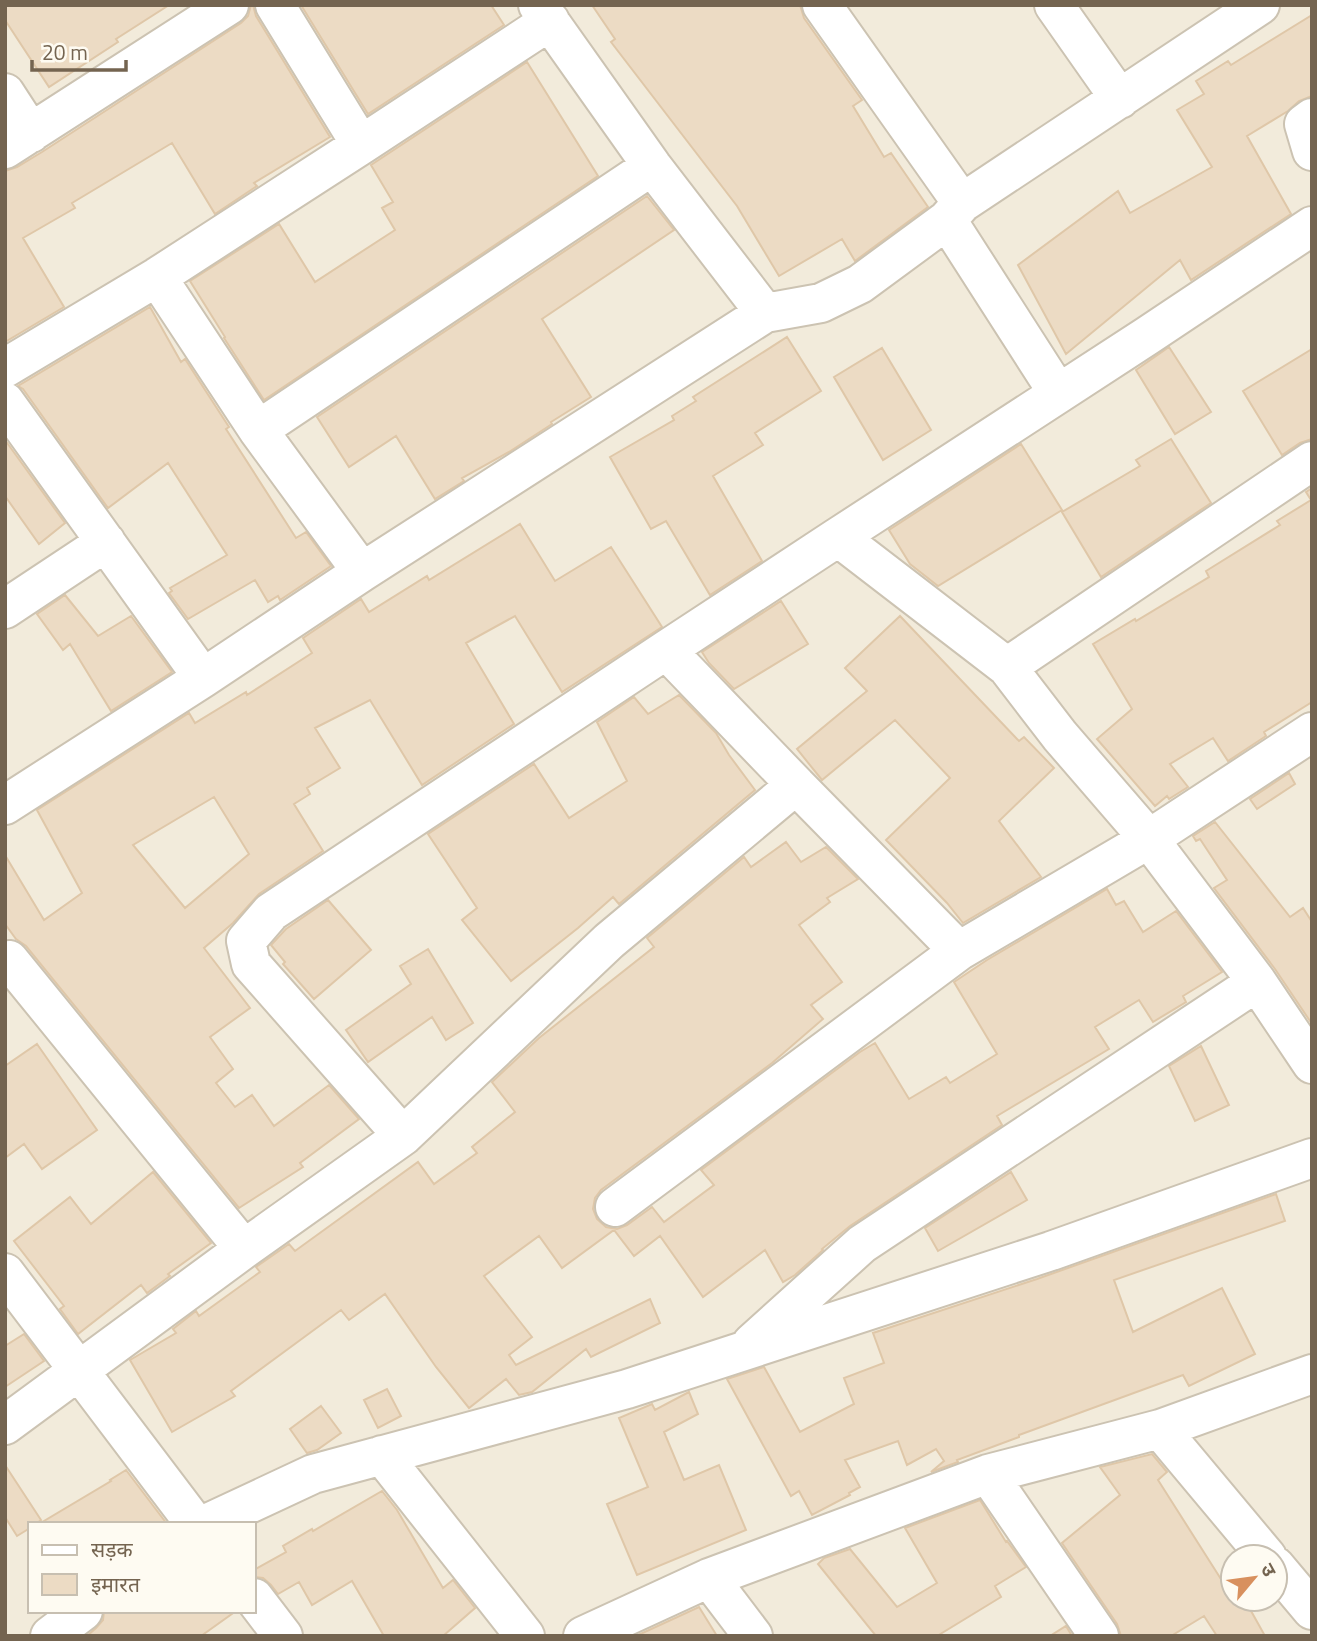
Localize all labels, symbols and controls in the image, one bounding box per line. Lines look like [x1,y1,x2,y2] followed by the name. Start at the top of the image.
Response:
[32,28,126,72] scale bar
[42,36,88,68] text: 20 m
[28,1522,256,1613] legend
[91,1533,133,1565] text: सड़क
[1219,1543,1289,1613] north arrow
[1254,1558,1285,1582] text: उ
[91,1568,141,1600] text: इमारत

